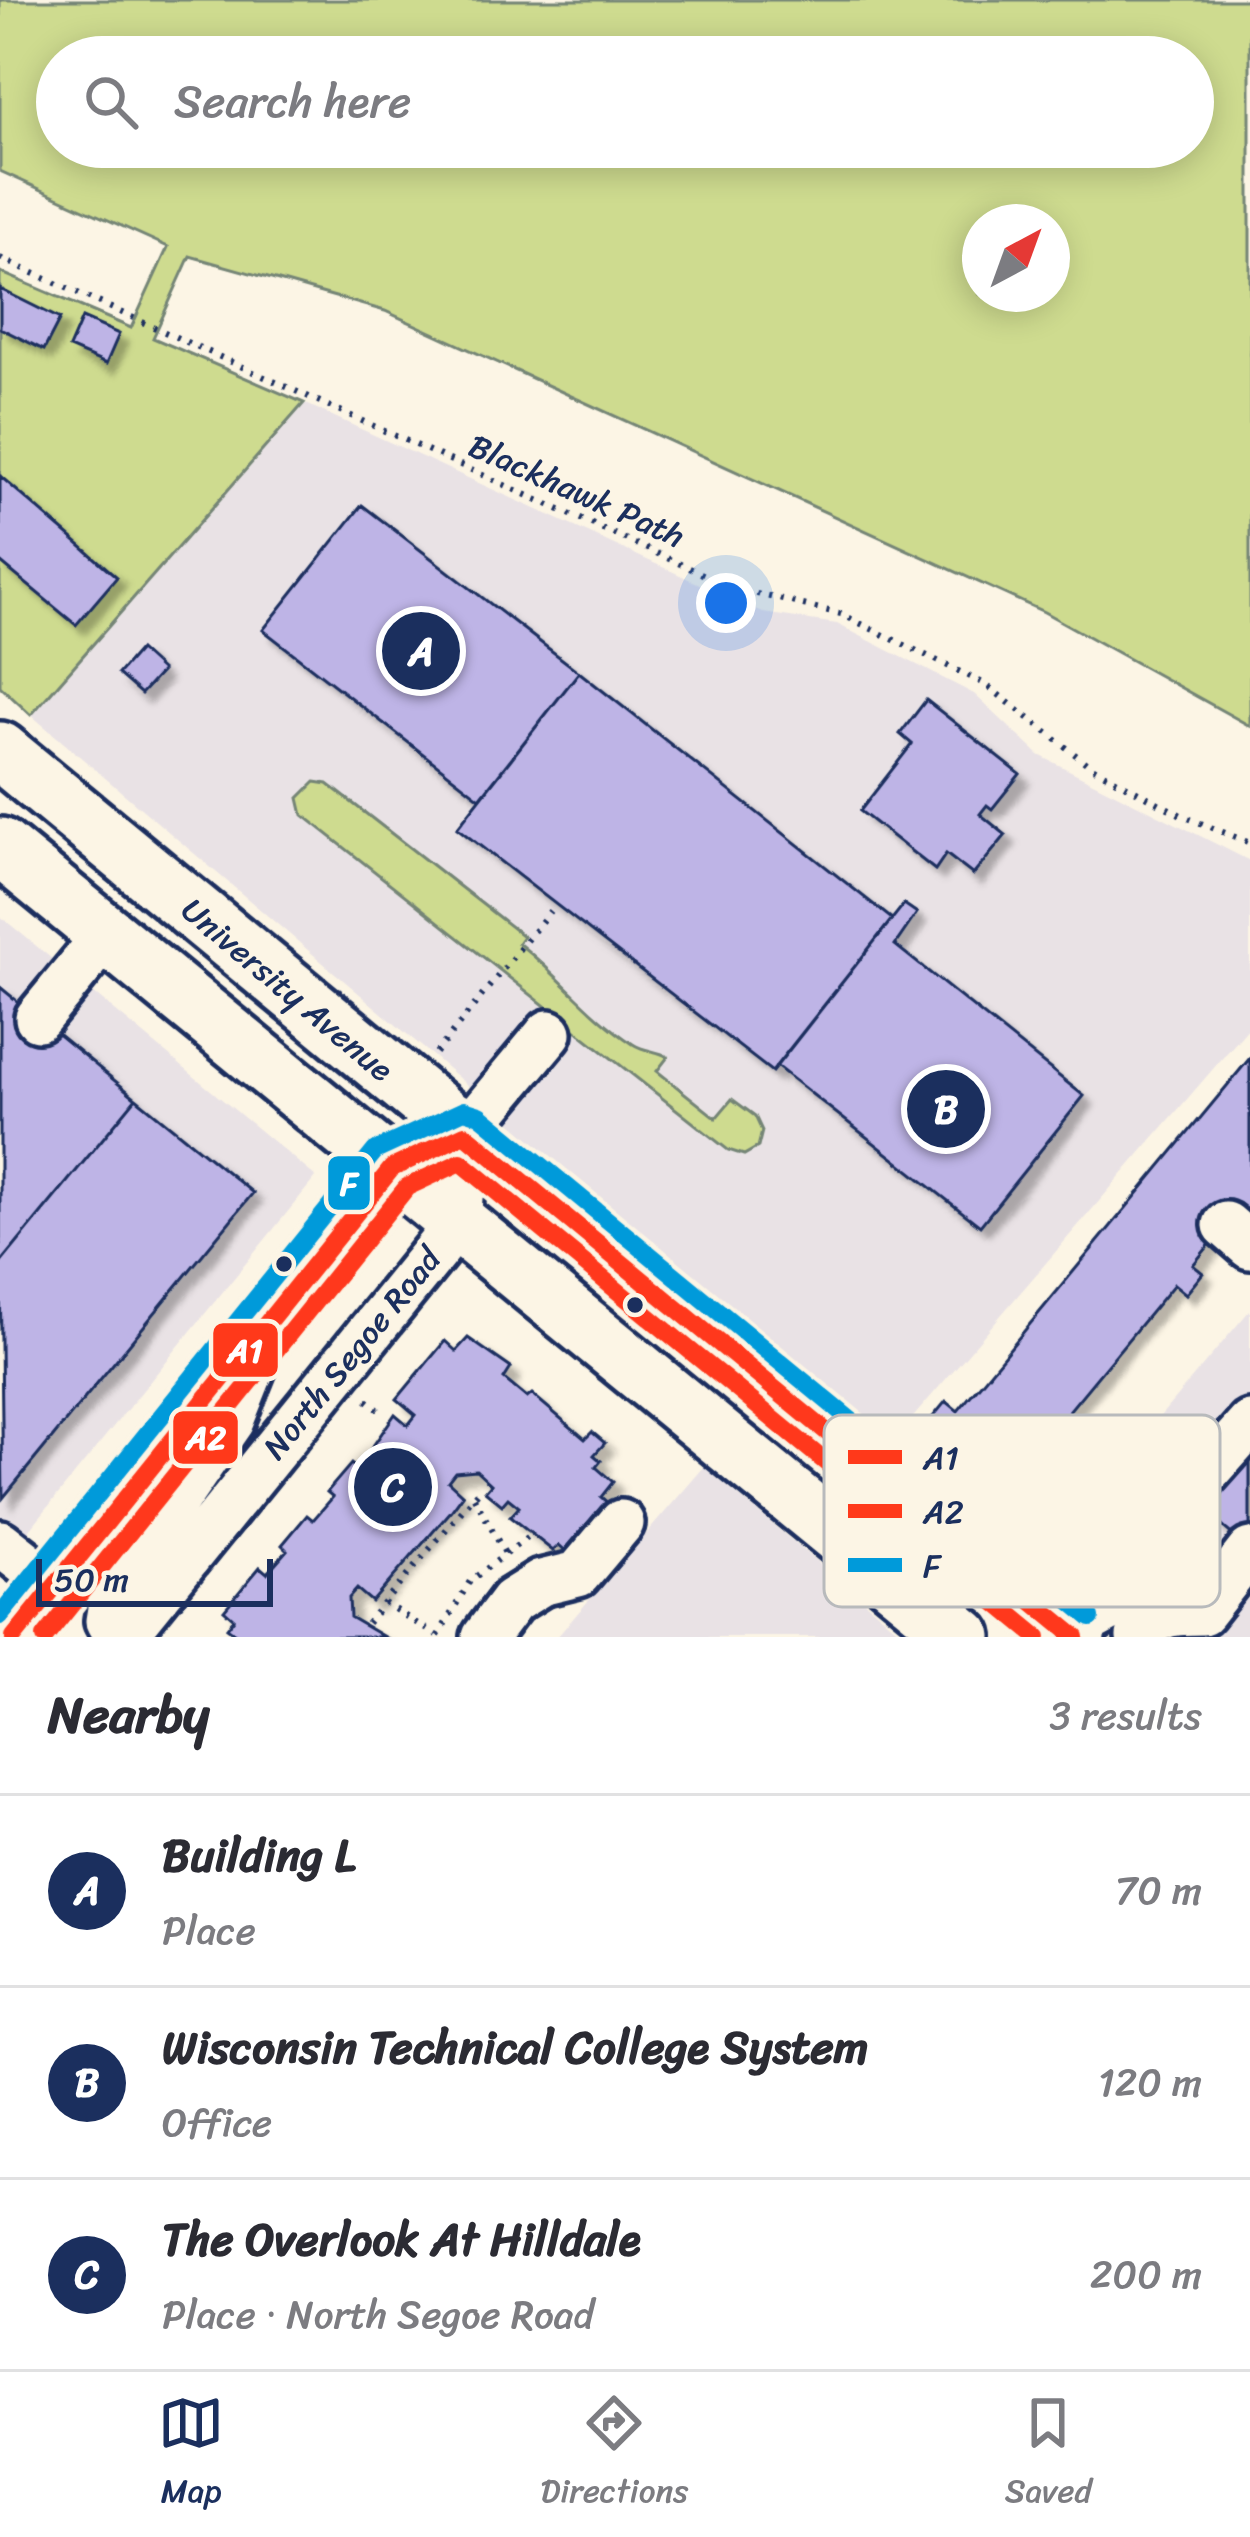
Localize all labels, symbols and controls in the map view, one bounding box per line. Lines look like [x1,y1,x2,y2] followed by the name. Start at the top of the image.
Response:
[36,36,1214,168] search box
[174,62,411,142] text: Search here
[78,69,144,135] icon: search
[962,204,1070,312] north arrow
[459,417,694,565] street label: Blackhawk Path
[696,573,756,633] your location
[382,606,460,696] pin: A
[168,883,407,1097] street label: University Avenue
[907,1064,985,1154] pin: B
[326,1154,372,1212] line badge: F
[339,1155,360,1213] text: F
[247,1232,458,1473] street label: North Segoe Road
[273,1253,295,1275] unlabelled marker
[624,1294,646,1316] unlabelled marker
[211,1321,280,1379] line badge: A1
[225,1322,263,1380] text: A1
[171,1409,240,1466] line badge: A2
[184,1409,226,1467] text: A2
[824,1415,1220,1607] legend
[922,1429,959,1487] text: A1
[354,1442,432,1532] pin: C
[922,1483,964,1541] text: A2
[923,1537,943,1595] text: F
[54,1551,129,1609] text: 50 m
[36,1553,273,1606] scale bar
[48,1670,209,1760] text: Nearby
[1049,1681,1202,1750] text: 3 results
[162,1816,356,1896] text: Building L
[74,1856,100,1925] text: A
[1115,1856,1202,1925] text: 70 m
[162,1896,256,1965] text: Place
[162,2008,868,2088] text: Wisconsin Technical College System
[75,2048,99,2117] text: B
[1098,2048,1202,2117] text: 120 m
[162,2088,272,2157] text: Office
[162,2200,641,2280] text: The Overlook At Hilldale
[75,2240,99,2309] text: C
[1090,2240,1202,2309] text: 200 m
[162,2280,594,2349] text: Place · North Segoe Road
[158,2390,224,2520] tab: Map
[541,2390,688,2520] tab: Directions
[1005,2390,1092,2520] tab: Saved

